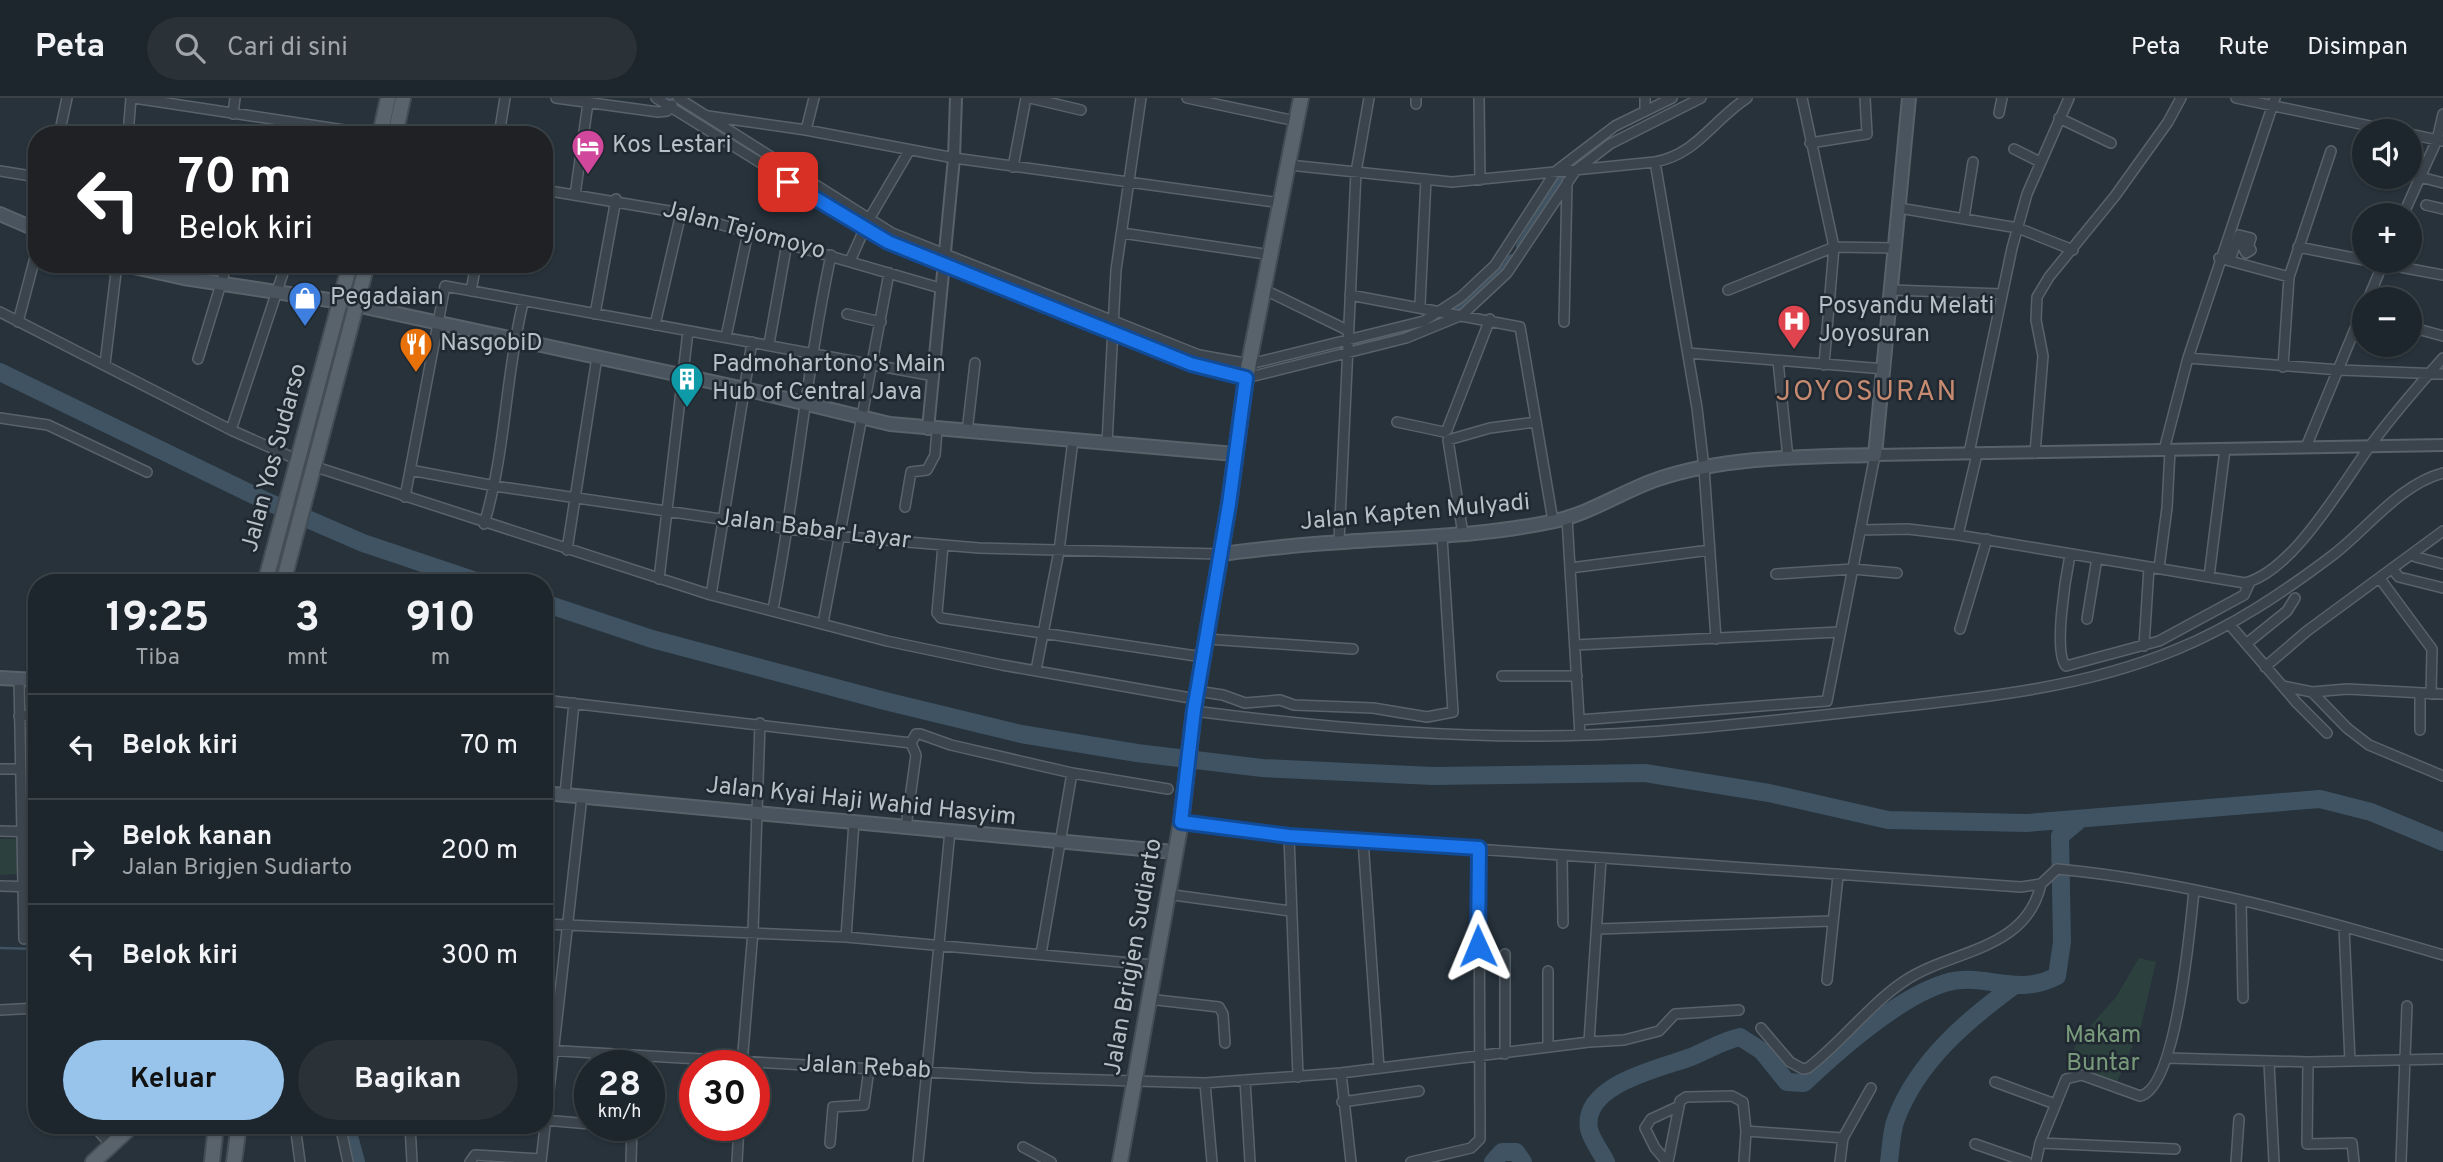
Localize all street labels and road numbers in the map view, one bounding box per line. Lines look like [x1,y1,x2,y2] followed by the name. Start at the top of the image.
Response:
[659,195,829,267] street label: Jalan Tejomoyo
[235,360,315,556] street label: Jalan Yos Sudarso
[1299,488,1531,538] street label: Jalan Kapten Mulyadi
[715,503,913,557] street label: Jalan Babar Layar
[704,771,1018,833] street label: Jalan Kyai Haji Wahid Hasyim
[1098,836,1170,1078] street label: Jalan Brigjen Sudiarto
[798,1050,932,1086] street label: Jalan Rebab

